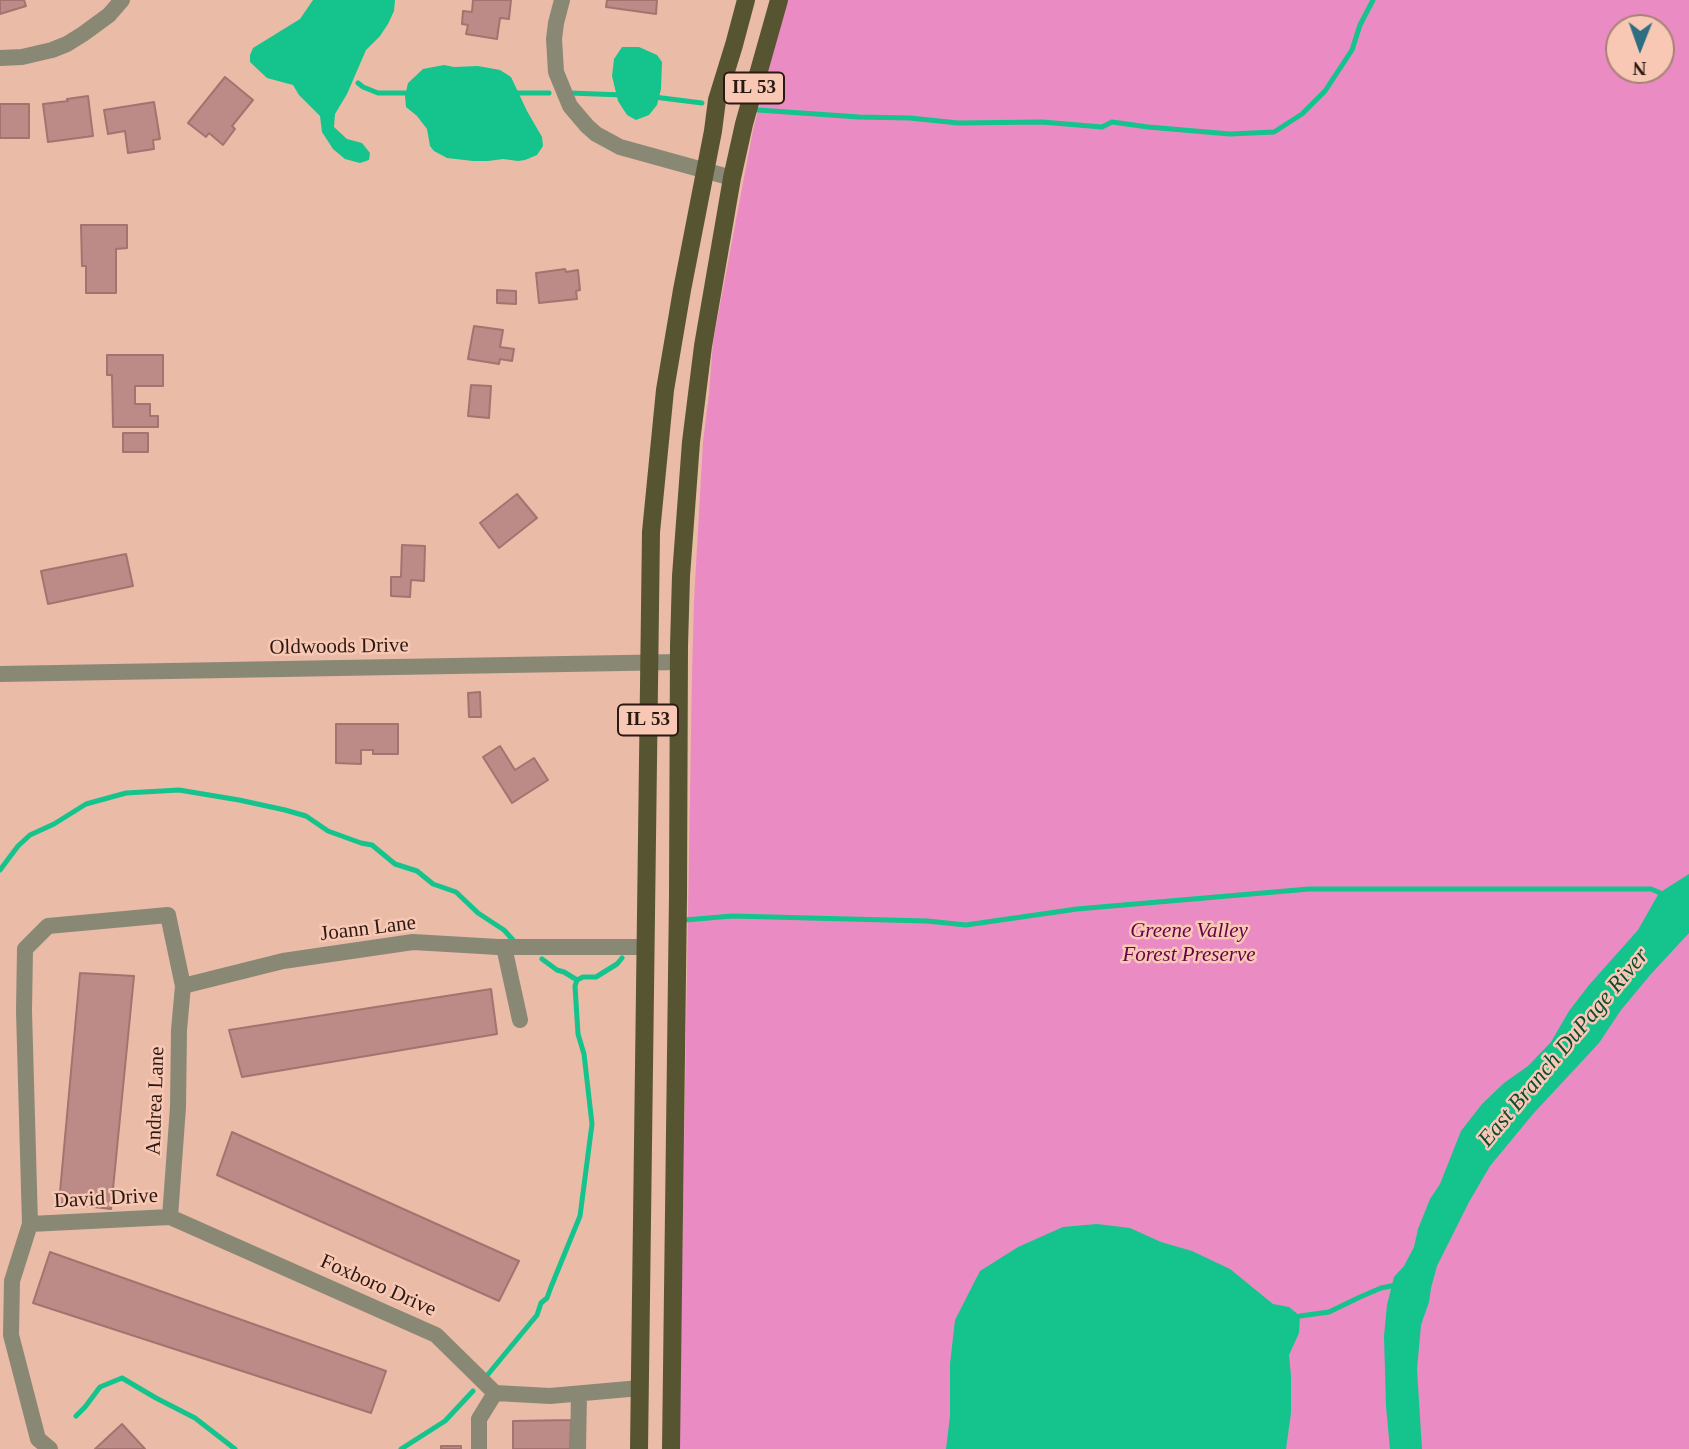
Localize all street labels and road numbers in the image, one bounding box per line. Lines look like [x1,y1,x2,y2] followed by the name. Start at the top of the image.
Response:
[724,72,784,104] road number: IL 53
[269,633,409,661] street label: Oldwoods Drive
[618,705,678,736] road number: IL 53
[319,911,417,947] street label: Joann Lane
[142,1046,170,1156] street label: Andrea Lane
[53,1184,159,1214] street label: David Drive
[316,1249,440,1323] street label: Foxboro Drive

